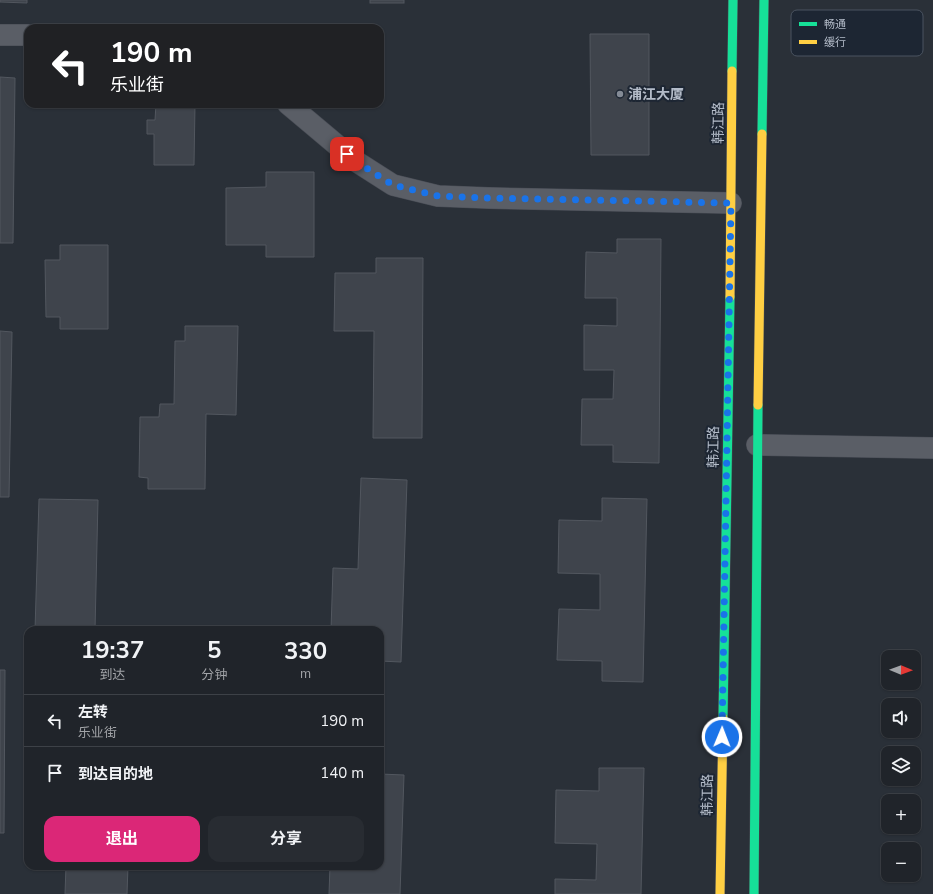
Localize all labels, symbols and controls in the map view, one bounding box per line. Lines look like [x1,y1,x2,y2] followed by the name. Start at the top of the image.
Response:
[791,10,923,56] legend
[824,17,846,32] text: 畅通
[110,34,193,72] text: 190 m
[824,35,846,50] text: 缓行
[44,40,96,92] icon: left
[110,73,164,97] text: 乐业街
[628,85,684,104] place label: 浦江大厦
[615,89,625,99] marker: 浦江大厦
[709,102,728,144] street label: 韩江路
[330,137,364,171] pin
[336,143,358,165] icon: arrive
[704,426,723,468] street label: 韩江路
[81,634,144,666] text: 19:37
[207,634,221,666] text: 5
[284,635,327,667] text: 330
[881,650,921,690] north arrow
[881,650,921,882] map controls
[300,665,311,683] text: m
[100,666,126,684] text: 到达
[201,666,227,684] text: 分钟
[881,698,921,738] button: sound
[78,702,108,722] text: 左转
[44,710,66,732] icon: left
[320,711,364,731] text: 190 m
[701,716,743,758] position arrow
[78,724,117,742] text: 乐业街
[881,746,921,786] button: layers
[44,762,66,784] icon: arrive
[320,763,364,783] text: 140 m
[78,764,153,784] text: 到达目的地
[698,774,717,816] street label: 韩江路
[881,794,921,834] button: +
[44,816,200,862] button: 退出
[208,816,364,862] button: 分享
[881,842,921,882] button: −

